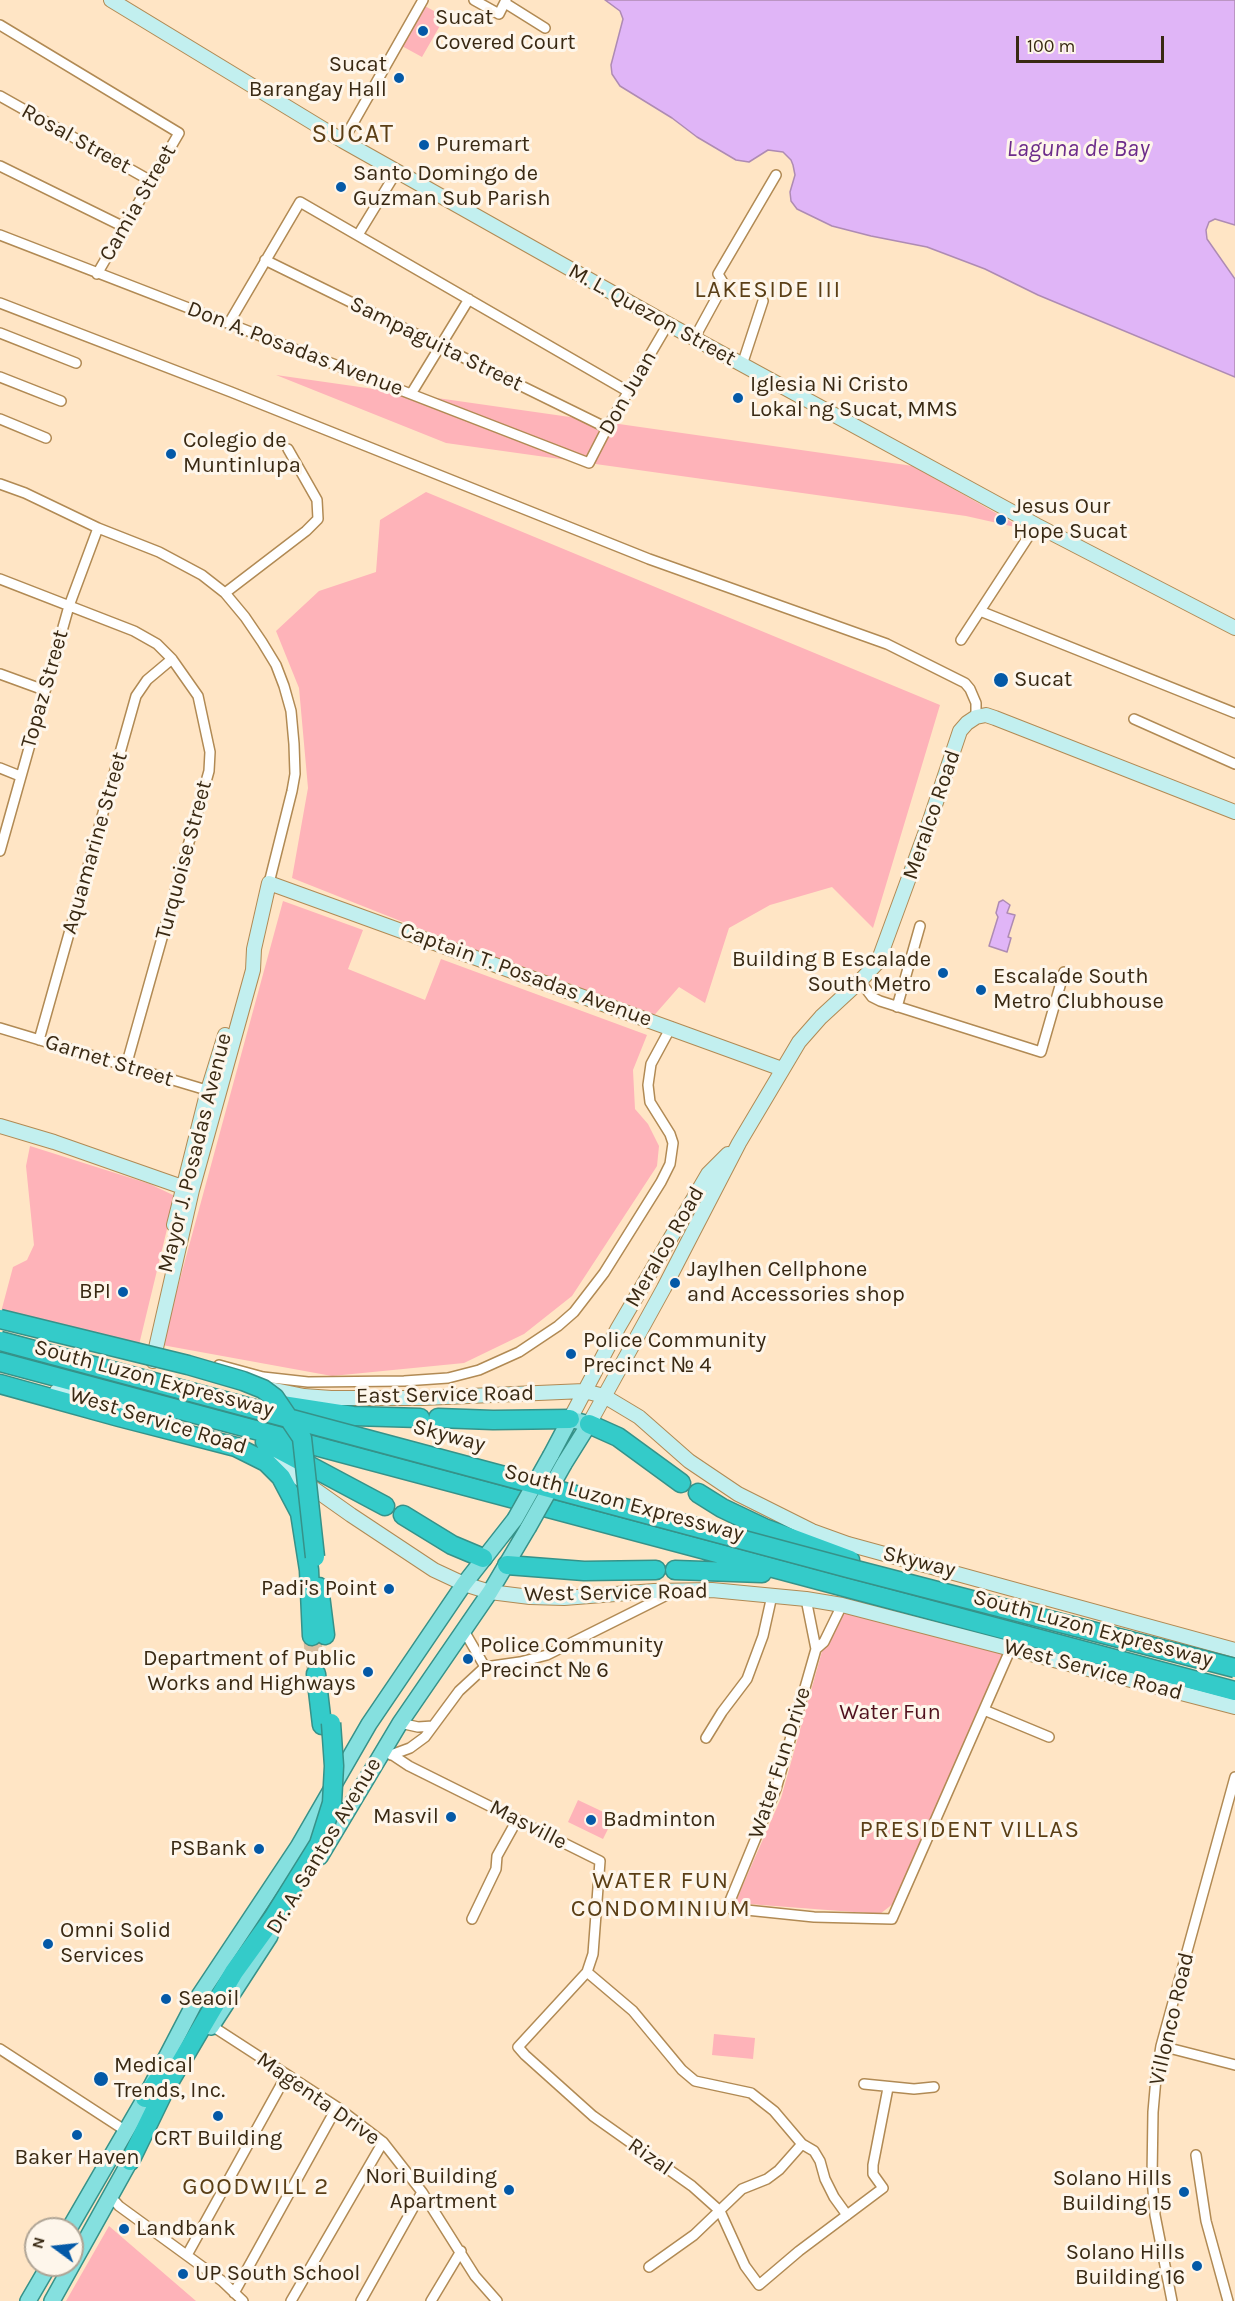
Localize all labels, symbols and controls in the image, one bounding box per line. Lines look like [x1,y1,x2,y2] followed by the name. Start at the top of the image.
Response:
[435,5,575,56] place label: Sucat Covered Court
[416,24,430,38] marker: Sucat Covered Court
[1019,24,1168,62] scale bar
[1027,35,1075,57] text: 100 m
[249,52,387,104] place label: Sucat Barangay Hall
[392,71,406,85] marker: Sucat Barangay Hall
[17,98,135,180] street label: Rosal Street
[311,119,395,151] district label: SUCAT
[436,132,530,158] place label: Puremart
[1007,135,1149,163] water label: Laguna de Bay
[417,138,431,152] marker: Puremart
[94,140,182,266] street label: Camia Street
[353,161,551,212] place label: Santo Domingo de Guzman Sub Parish
[334,180,348,194] marker: Santo Domingo de Guzman Sub Parish
[564,258,740,372] street label: M. L. Quezon Street
[694,276,842,304] district label: LAKESIDE III
[345,291,527,397] street label: Sampaguita Street
[183,296,407,402] street label: Don A. Posadas Avenue
[593,346,663,440] street label: Don Juan
[750,372,958,424] place label: Iglesia Ni Cristo Lokal ng Sucat, MMS
[731,391,745,405] marker: Iglesia Ni Cristo Lokal ng Sucat, MMS
[183,428,301,480] place label: Colegio de Muntinlupa
[164,447,178,461] marker: Colegio de Muntinlupa
[1013,494,1127,546] place label: Jesus Our Hope Sucat
[994,513,1008,527] marker: Jesus Our Hope Sucat
[15,627,75,751] street label: Topaz Street
[1014,667,1072,693] place label: Sucat
[992,671,1010,689] marker: Sucat
[897,747,967,883] street label: Meralco Road
[56,749,134,937] street label: Aquamarine Street
[150,777,218,943] street label: Turquoise Street
[396,917,656,1033] street label: Captain T. Posadas Avenue
[732,947,931,998] place label: Building B Escalade South Metro
[993,964,1164,1016] place label: Escalade South Metro Clubhouse
[936,966,950,980] marker: Building B Escalade South Metro
[974,983,988,997] marker: Escalade South Metro Clubhouse
[42,1029,176,1093] street label: Garnet Street
[152,1030,238,1276] street label: Mayor J. Posadas Avenue
[620,1182,710,1312] street label: Meralco Road
[687,1257,905,1308] place label: Jaylhen Cellphone and Accessories shop
[668,1276,682,1290] marker: Jaylhen Cellphone and Accessories shop
[79,1279,111,1305] place label: BPI
[116,1285,130,1299] marker: BPI
[583,1328,766,1380] place label: Police Community Precinct № 4
[31,1334,277,1424] street label: South Luzon Expressway
[564,1347,578,1361] marker: Police Community Precinct № 4
[356,1380,534,1410] street label: East Service Road
[66,1381,250,1461] street label: West Service Road
[410,1414,488,1458] street label: Skyway
[501,1458,747,1548] street label: South Luzon Expressway
[880,1540,958,1584] street label: Skyway
[261,1576,377,1602] place label: Padi's Point
[524,1578,708,1608] street label: West Service Road
[382,1582,396,1596] marker: Padi's Point
[970,1584,1216,1674] street label: South Luzon Expressway
[480,1633,663,1684] place label: Police Community Precinct № 6
[1001,1633,1185,1707] street label: West Service Road
[143,1646,356,1698] place label: Department of Public Works and Highways
[461,1652,475,1666] marker: Police Community Precinct № 6
[361,1665,375,1679] marker: Department of Public Works and Highways
[743,1684,817,1842] street label: Water Fun Drive
[839,1700,941,1726] park label: Water Fun
[261,1753,387,1939] street label: Dr. A. Santos Avenue
[485,1794,571,1856] street label: Masville
[373,1804,439,1830] place label: Masvil
[603,1807,716,1833] place label: Badminton
[444,1810,458,1824] marker: Masvil
[584,1813,598,1827] marker: Badminton
[859,1816,1081,1844] district label: PRESIDENT VILLAS
[170,1836,247,1862] place label: PSBank
[252,1842,266,1856] marker: PSBank
[571,1867,751,1923] district label: WATER FUN CONDOMINIUM
[60,1918,171,1970] place label: Omni Solid Services
[41,1937,55,1951] marker: Omni Solid Services
[1144,1950,1200,2088] street label: Villonco Road
[178,1986,239,2012] place label: Seaoil
[159,1992,173,2006] marker: Seaoil
[251,2047,385,2151] street label: Magenta Drive
[114,2053,225,2104] place label: Medical Trends, Inc.
[92,2070,110,2088] marker: Medical Trends, Inc.
[211,2109,225,2123] marker: CRT Building
[154,2126,282,2152] place label: CRT Building
[70,2128,84,2142] marker: Baker Haven
[622,2132,678,2182] street label: Rizal
[14,2145,140,2171] place label: Baker Haven
[365,2164,497,2216] place label: Nori Building Apartment
[1053,2166,1172,2218] place label: Solano Hills Building 15
[182,2173,330,2201] district label: GOODWILL 2
[502,2183,516,2197] marker: Nori Building Apartment
[1177,2185,1191,2199] marker: Solano Hills Building 15
[136,2216,236,2242] place label: Landbank
[24,2217,84,2277] north arrow
[117,2222,131,2236] marker: Landbank
[27,2235,49,2251] text: N
[1066,2240,1185,2292] place label: Solano Hills Building 16
[1190,2259,1204,2273] marker: Solano Hills Building 16
[195,2261,360,2287] place label: UP South School
[176,2267,190,2281] marker: UP South School

